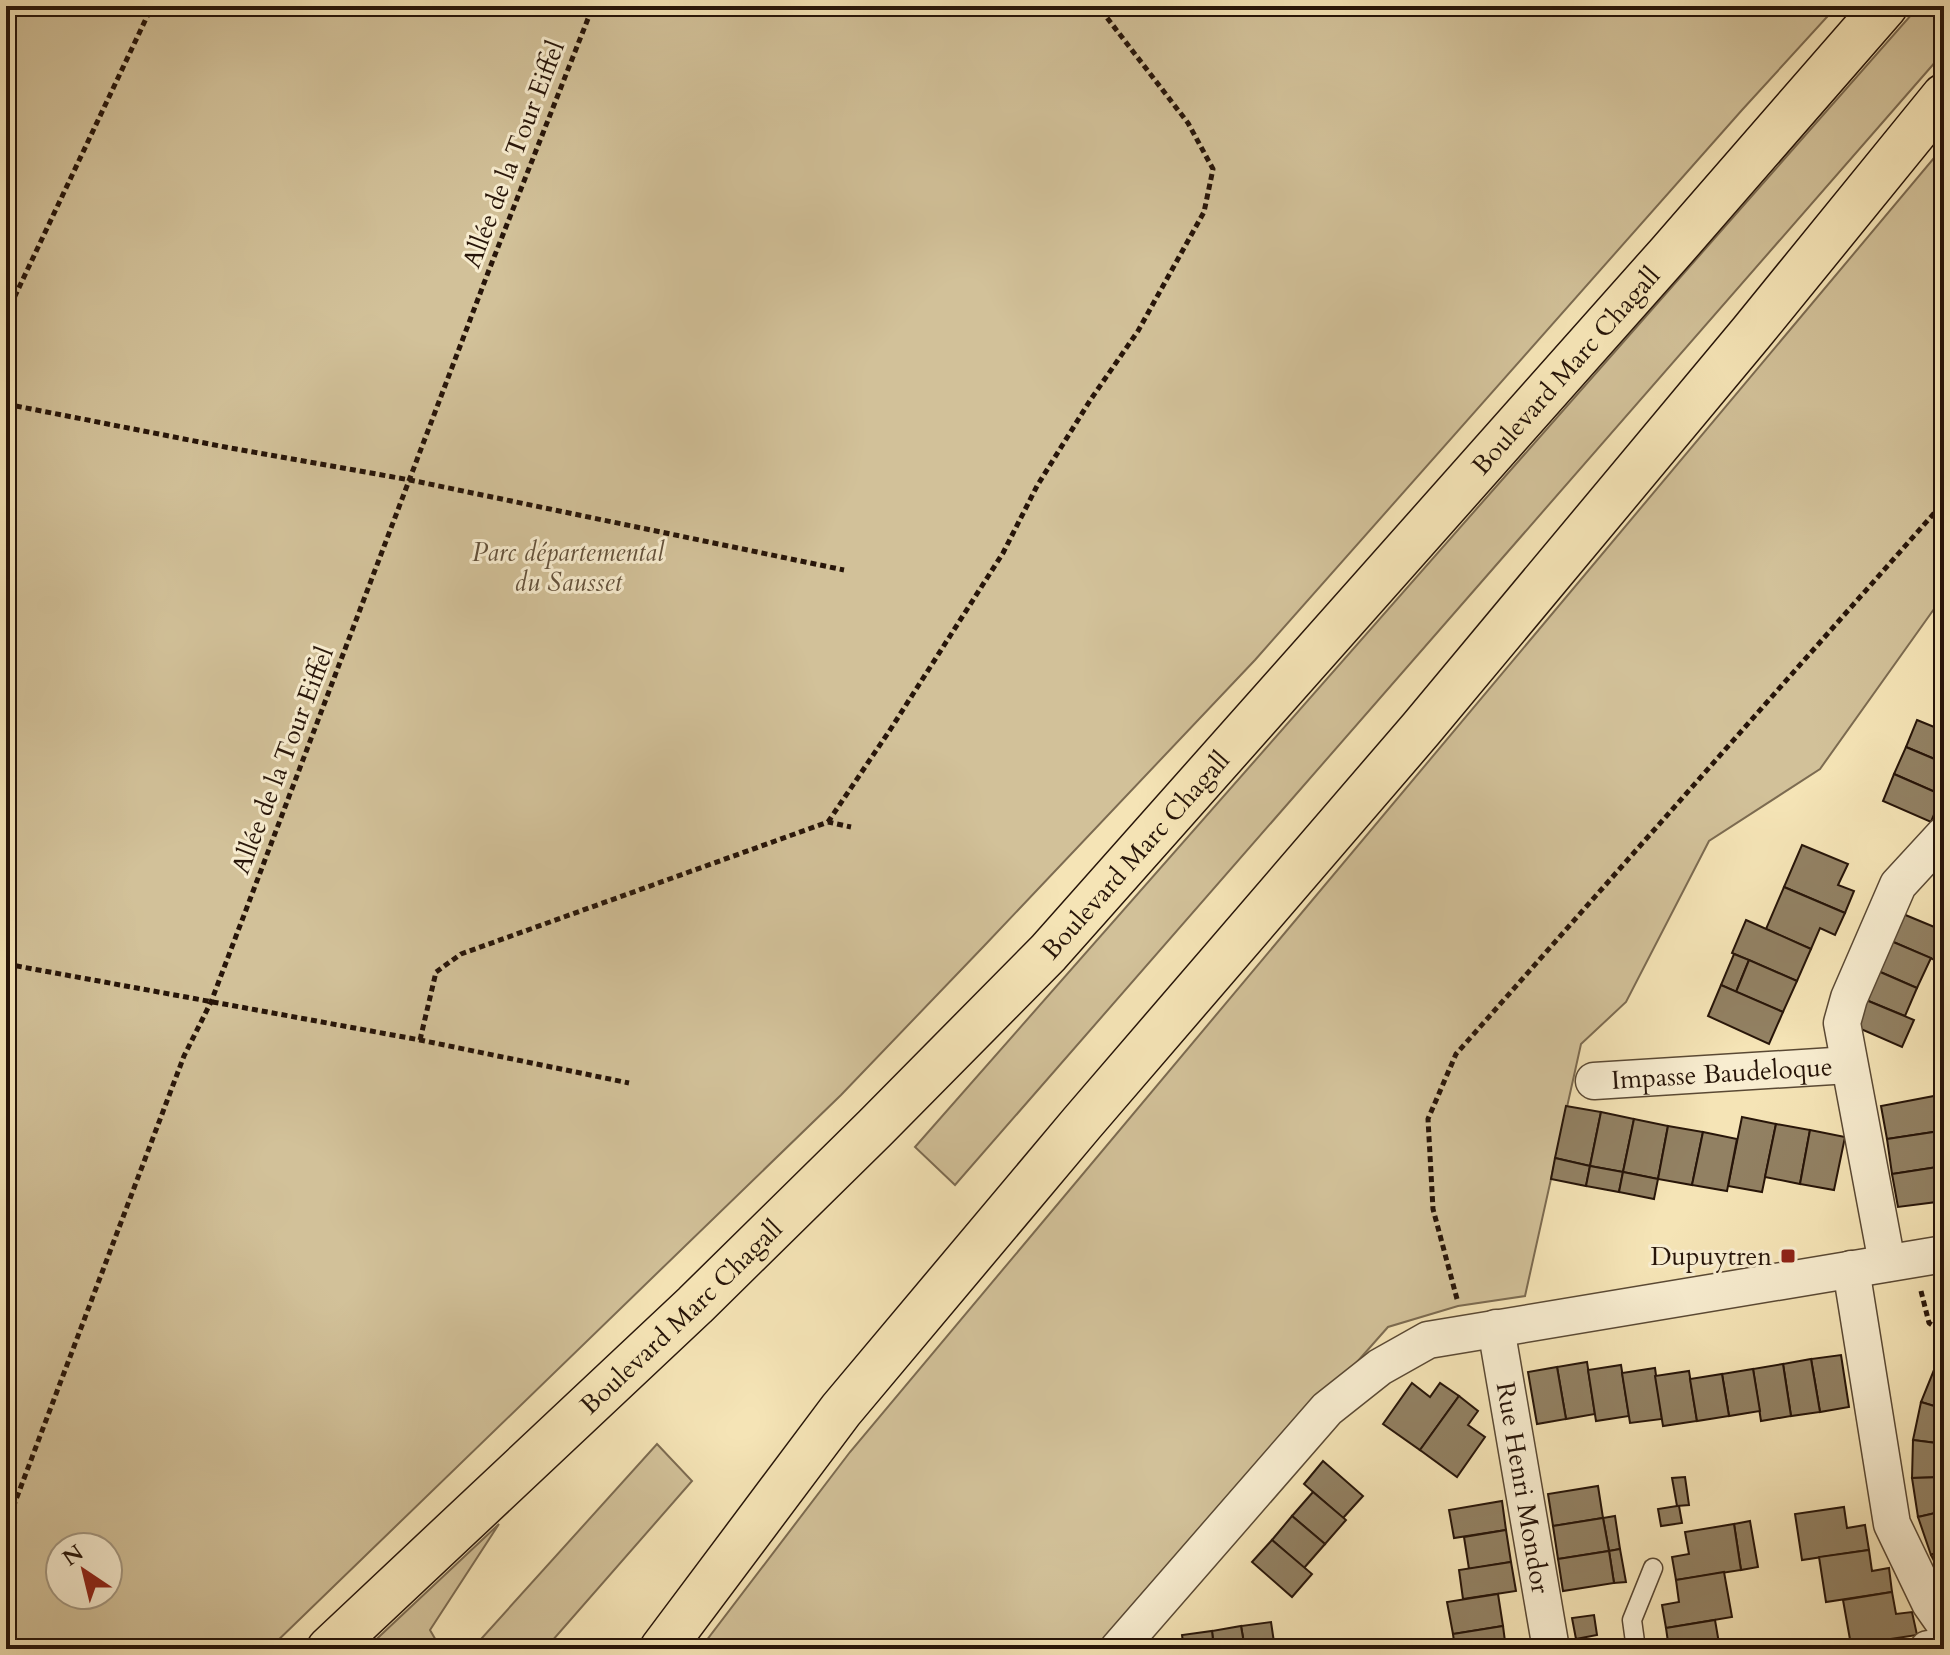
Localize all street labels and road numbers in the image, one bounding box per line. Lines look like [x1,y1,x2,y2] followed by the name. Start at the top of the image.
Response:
[454,35,573,273] street label: Allée de la Tour Eiffel
[1464,259,1668,483] street label: Boulevard Marc Chagall
[223,641,342,879] street label: Allée de la Tour Eiffel
[1034,743,1238,967] street label: Boulevard Marc Chagall
[1610,1049,1834,1098] street label: Impasse Baudeloque
[572,1212,790,1422] street label: Boulevard Marc Chagall
[1488,1379,1558,1597] street label: Rue Henri Mondor

